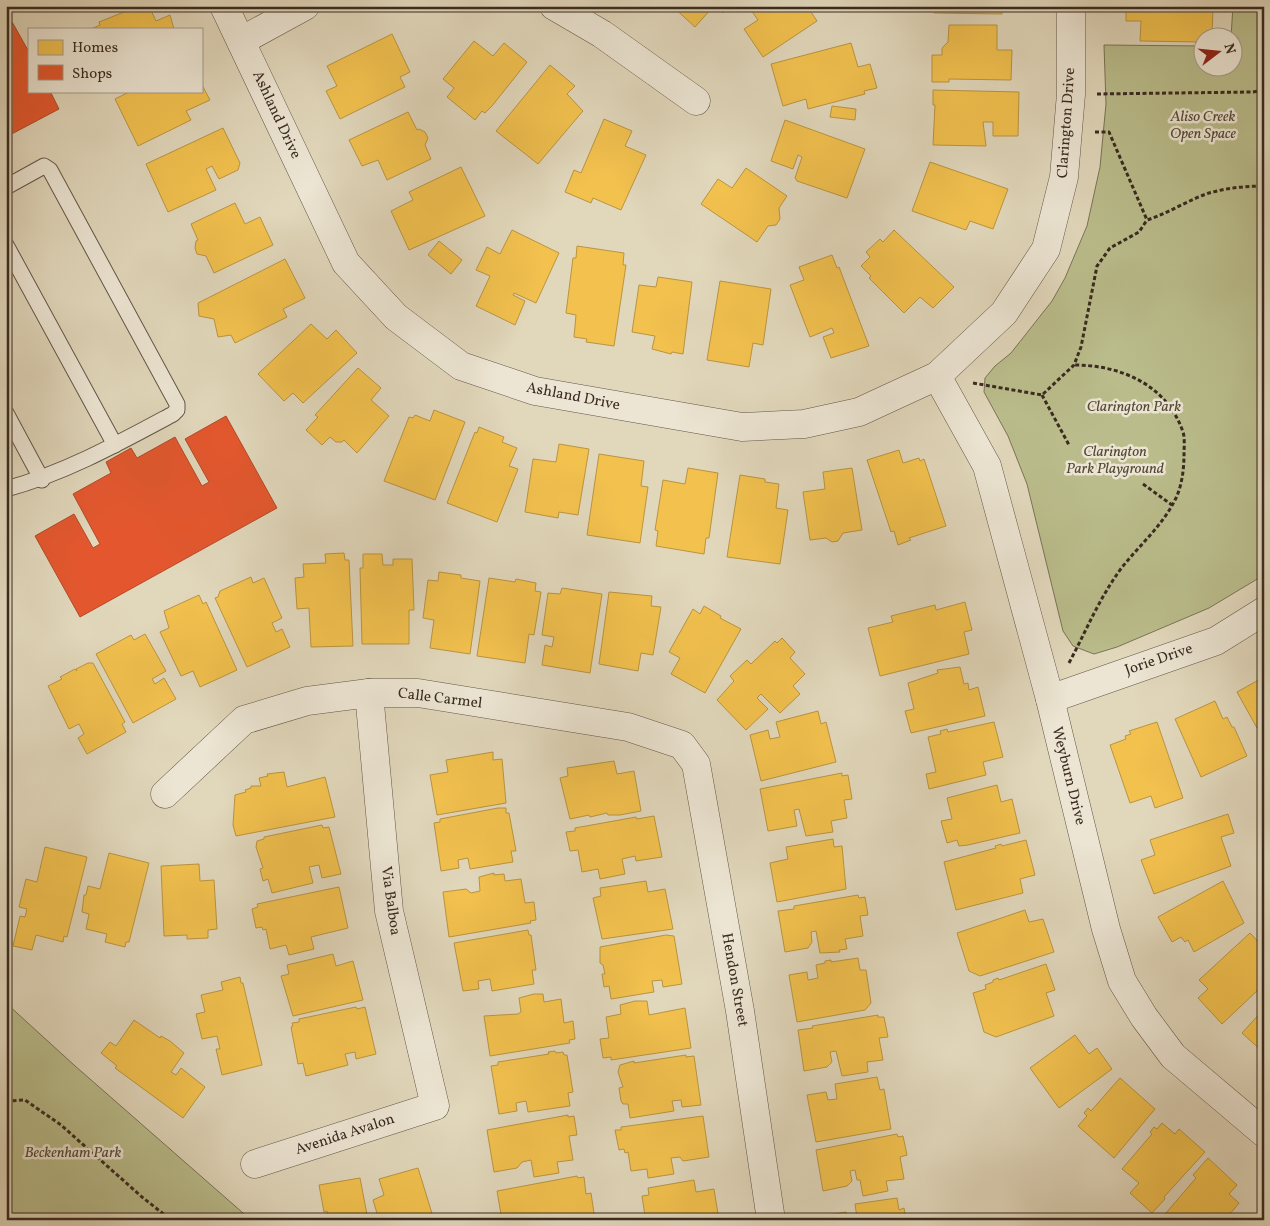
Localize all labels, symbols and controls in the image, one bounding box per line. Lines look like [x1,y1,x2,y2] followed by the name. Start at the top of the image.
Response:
[28,28,202,92] legend
[1192,28,1242,78] north arrow
[72,38,118,59] text: Homes
[1219,41,1240,56] text: N
[72,64,112,85] text: Shops
[1053,67,1081,179] street label: Clarington Drive
[246,68,306,162] street label: Ashland Drive
[1170,107,1237,145] park label: Aliso Creek Open Space
[524,378,622,416] street label: Ashland Drive
[1087,397,1181,418] park label: Clarington Park
[1066,442,1164,480] park label: Clarington Park Playground
[1122,639,1196,681] street label: Jorie Drive
[397,683,483,715] street label: Calle Carmel
[1046,725,1090,827] street label: Weyburn Drive
[375,865,405,937] street label: Via Balboa
[715,931,753,1029] street label: Hendon Street
[293,1109,397,1161] street label: Avenida Avalon
[25,1143,122,1164] park label: Beckenham Park

